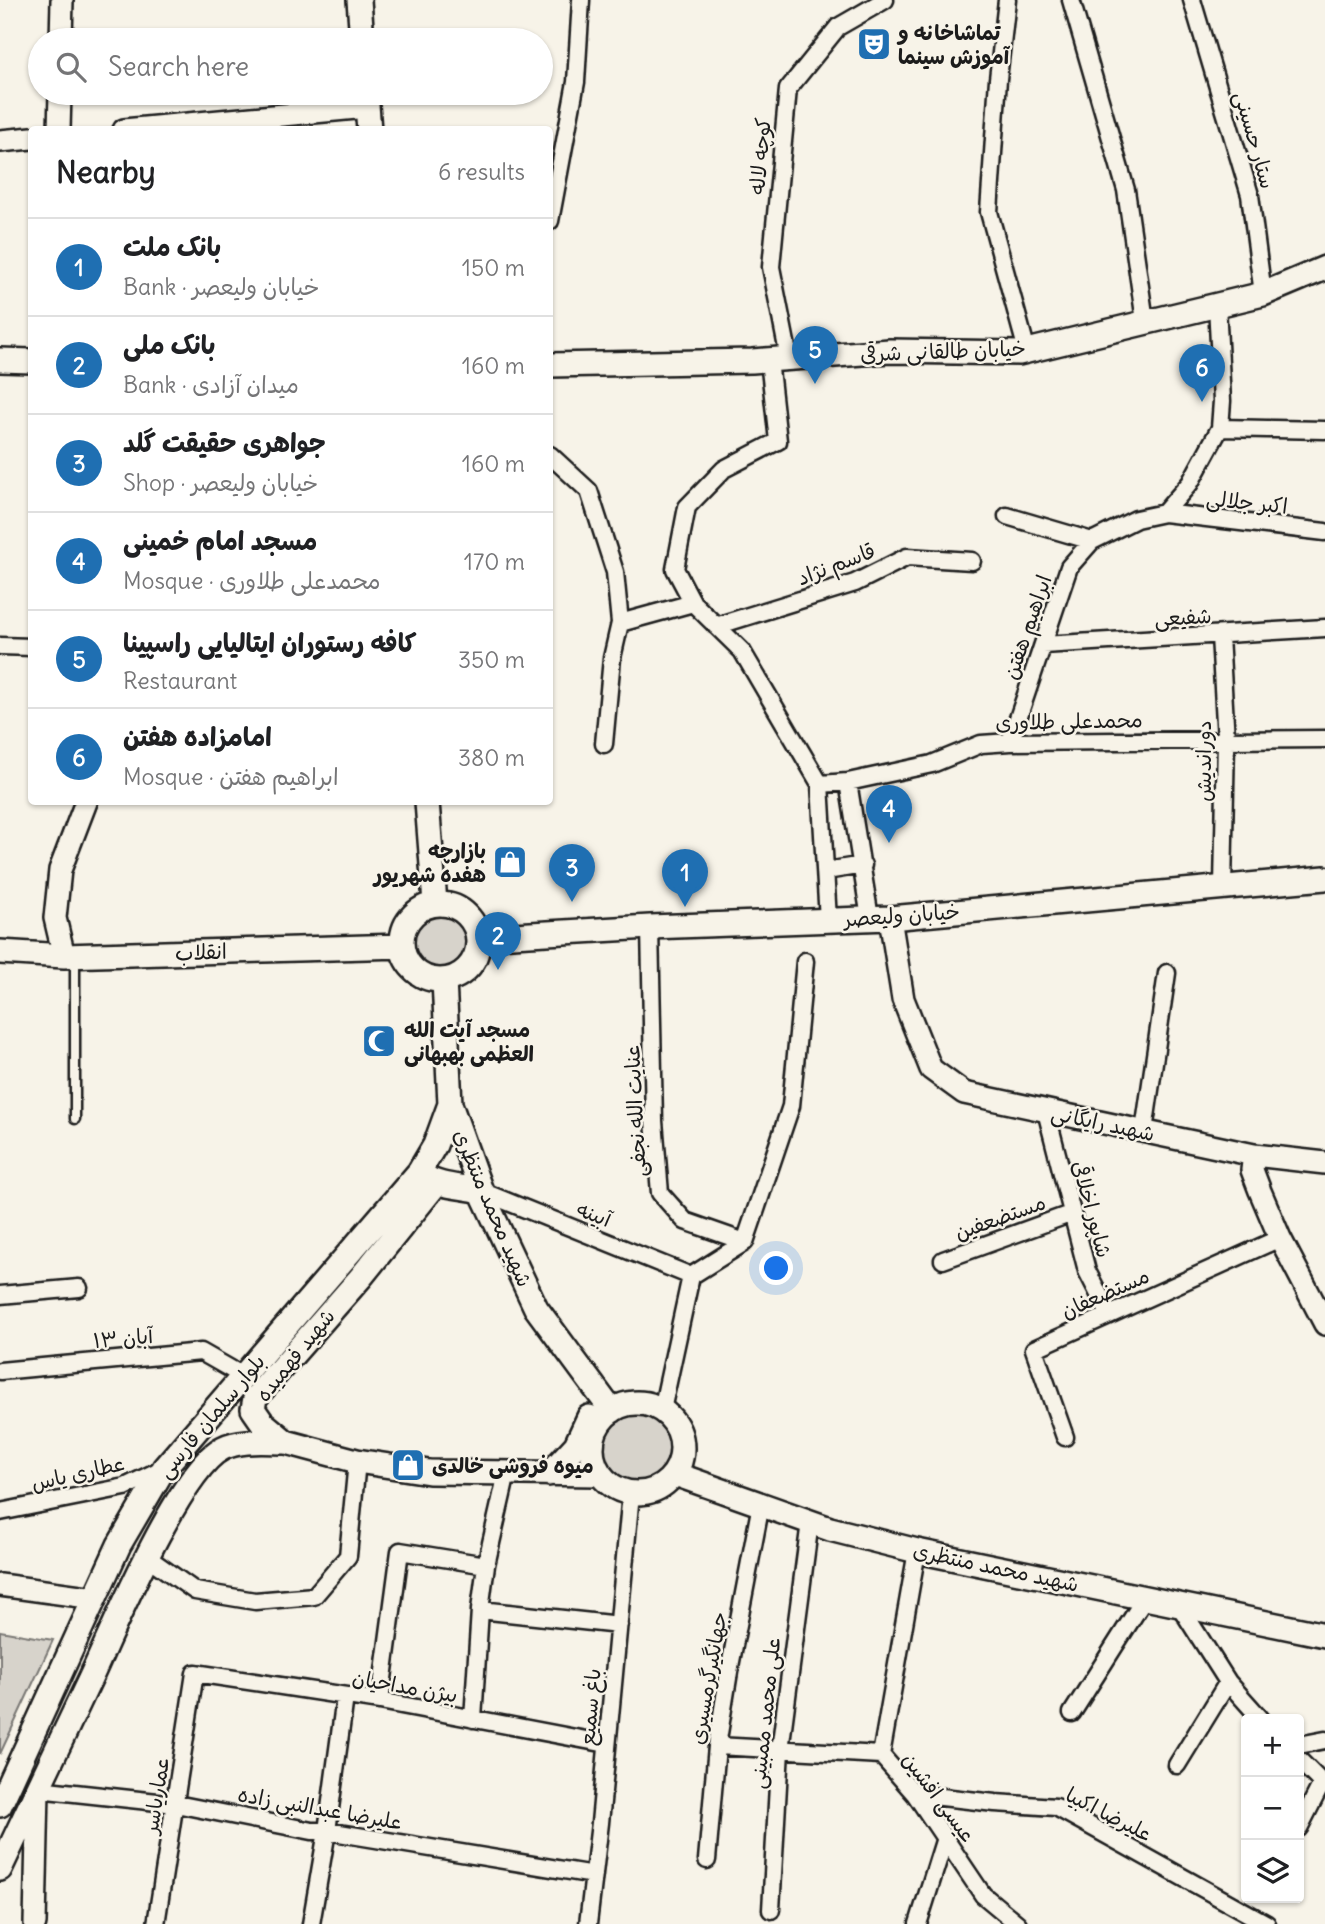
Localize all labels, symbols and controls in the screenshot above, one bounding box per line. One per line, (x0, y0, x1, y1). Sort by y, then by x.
place label: تماشاخانه و آموزش سینما (896, 19, 1011, 70)
theatre icon: تماشاخانه و آموزش سینما (855, 25, 893, 63)
search box (28, 28, 553, 105)
icon: search (52, 48, 90, 86)
text: Search here (108, 50, 249, 83)
street label: ستار حسینی (1227, 88, 1282, 192)
street label: کوچه لاله (743, 116, 777, 196)
text: Nearby (56, 153, 156, 191)
text: 6 results (438, 157, 525, 186)
text: بانک ملت (123, 230, 221, 263)
text: 1 (74, 253, 84, 282)
text: 150 m (462, 253, 525, 282)
text: Bank · خیابان ولیعصر (123, 272, 320, 301)
pin: 5 (792, 326, 838, 384)
text: بانک ملی (123, 328, 215, 361)
street label: خیابان طالقانی شرقی (860, 335, 1026, 368)
pin: 6 (1179, 344, 1225, 402)
text: 2 (73, 351, 85, 380)
text: 160 m (462, 351, 525, 380)
text: Bank · میدان آزادی (123, 370, 299, 399)
text: جواهری حقیقت گلد (123, 426, 326, 459)
text: 3 (72, 449, 86, 478)
text: 160 m (462, 449, 525, 478)
text: Shop · خیابان ولیعصر (123, 468, 318, 497)
street label: اکبر جلالی (1205, 484, 1289, 521)
text: مسجد امام خمینی (123, 524, 317, 557)
street label: قاسم نژاد (793, 537, 880, 594)
text: 4 (72, 547, 86, 576)
text: 170 m (464, 547, 525, 576)
text: Mosque · محمدعلی طلاوری (123, 566, 381, 595)
street label: ابراهیم هفتن (997, 571, 1060, 684)
street label: شفیعی (1154, 602, 1212, 633)
text: کافه رستوران ایتالیایی راسپینا (123, 626, 416, 659)
text: 5 (72, 645, 86, 674)
text: 350 m (458, 645, 525, 674)
text: Restaurant (123, 666, 237, 695)
street label: محمدعلی طلاوری (995, 706, 1143, 737)
text: امامزاده هفتن (123, 720, 272, 753)
street label: دوراندیش (1190, 720, 1217, 802)
text: 6 (72, 743, 86, 772)
text: 380 m (458, 743, 525, 772)
text: Mosque · ابراهیم هفتن (123, 762, 339, 791)
pin: 4 (866, 785, 912, 843)
place label: بازارچه هفده شهریور (372, 837, 486, 888)
shop icon: بازارچه هفده شهریور (491, 843, 529, 881)
pin: 3 (549, 844, 595, 902)
pin: 1 (662, 849, 708, 907)
street label: خیابان ولیعصر (841, 897, 961, 933)
pin: 2 (475, 912, 521, 970)
street label: انقلاب (175, 938, 227, 966)
place label: مسجد آیت الله العظمی بهبهانی (404, 1016, 534, 1067)
mosque icon: مسجد آیت الله العظمی بهبهانی (360, 1022, 398, 1060)
street label: عنایت الله نجفی (618, 1044, 653, 1178)
street label: شهید رایگانی (1048, 1099, 1157, 1148)
street label: شهید محمد منتظری (448, 1125, 538, 1291)
street label: شاپور اخلاقی (1066, 1158, 1118, 1260)
street label: مستضعفین (951, 1188, 1049, 1246)
street label: آبینه (573, 1195, 616, 1233)
your location (759, 1251, 793, 1285)
street label: مستضعفان (1057, 1262, 1153, 1324)
street label: شهید فهمیده (249, 1303, 341, 1407)
street label: ۱۳ آبان (92, 1322, 155, 1354)
street label: بلوار سلمان فارسی (151, 1348, 272, 1484)
shop icon: میوه فروشی خالدی (389, 1446, 427, 1484)
street label: عطاری یاس (29, 1449, 127, 1497)
place label: میوه فروشی خالدی (432, 1452, 594, 1479)
street label: شهید محمد منتظری (911, 1536, 1081, 1598)
street label: جهانگیرگرمسیری (683, 1610, 733, 1746)
street label: علی محمد ممبینی (744, 1636, 787, 1790)
street label: بیژن مداحیان (350, 1663, 460, 1709)
street label: باغ سمیع (573, 1667, 609, 1747)
map controls (1241, 1714, 1304, 1903)
button: + (1241, 1714, 1304, 1777)
street label: عیسی افشین (896, 1747, 982, 1848)
street label: عماریاسر (136, 1754, 175, 1838)
button: − (1241, 1777, 1304, 1840)
street label: علیرضا عبدالنبی زاده (236, 1780, 404, 1837)
street label: علیرضا اکبیا (1061, 1781, 1157, 1847)
button: layers (1241, 1840, 1304, 1903)

